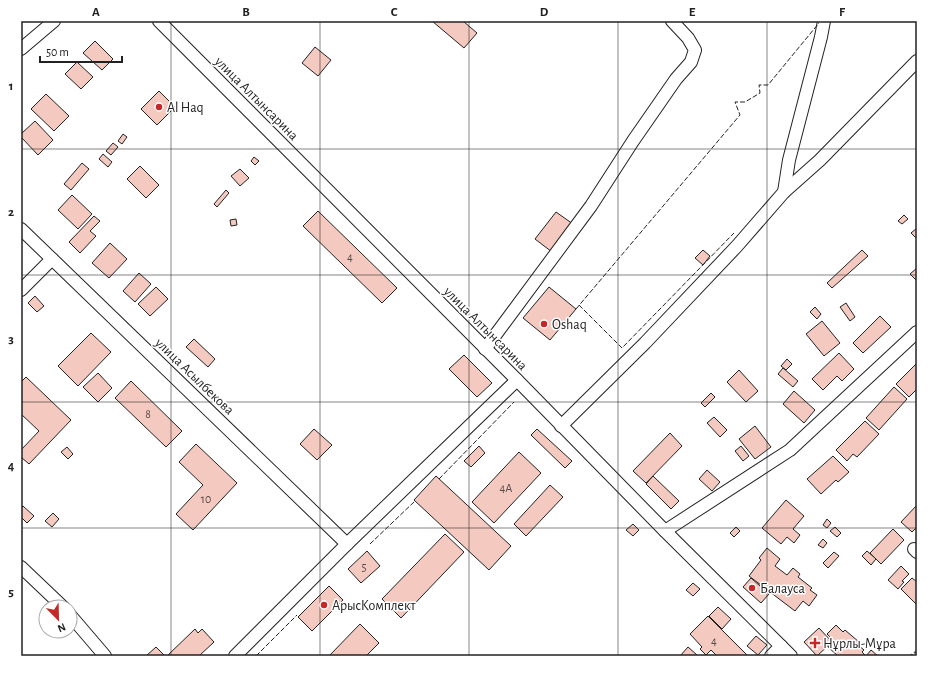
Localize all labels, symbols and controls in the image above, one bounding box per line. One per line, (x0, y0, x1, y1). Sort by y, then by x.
text: A (92, 6, 100, 19)
text: B (242, 6, 250, 19)
text: C (391, 6, 398, 19)
text: D (540, 6, 549, 19)
text: E (689, 6, 696, 19)
text: F (839, 6, 846, 19)
scale bar (40, 38, 122, 64)
text: 50 m (46, 46, 69, 58)
street label: улица Алтынсарина (211, 54, 301, 143)
text: 1 (9, 80, 13, 93)
place label: Al Haq (167, 101, 204, 115)
marker: Al Haq (154, 102, 164, 112)
text: 2 (8, 206, 14, 219)
house number: 4 (347, 251, 353, 263)
street label: улица Алтынсарина (440, 284, 530, 373)
place label: Oshaq (552, 318, 587, 332)
marker: Oshaq (539, 319, 549, 329)
text: 3 (8, 333, 14, 346)
street label: улица Асылбекова (151, 335, 237, 418)
house number: 8 (145, 408, 151, 420)
text: 4 (8, 460, 15, 473)
house number: 4А (500, 482, 512, 494)
house number: 10 (201, 493, 211, 505)
house number: 5 (361, 561, 367, 573)
place label: Балауса (760, 582, 805, 596)
marker: Балауса (747, 583, 757, 593)
text: 5 (8, 586, 14, 599)
north arrow (38, 599, 78, 639)
place label: АрысКомплект (332, 599, 416, 613)
marker: АрысКомплект (319, 600, 329, 610)
text: N (56, 621, 67, 634)
house number: 4 (711, 635, 717, 647)
place label: Нұрлы-Мұра (823, 637, 897, 651)
marker: Нұрлы-Мұра (810, 638, 820, 648)

